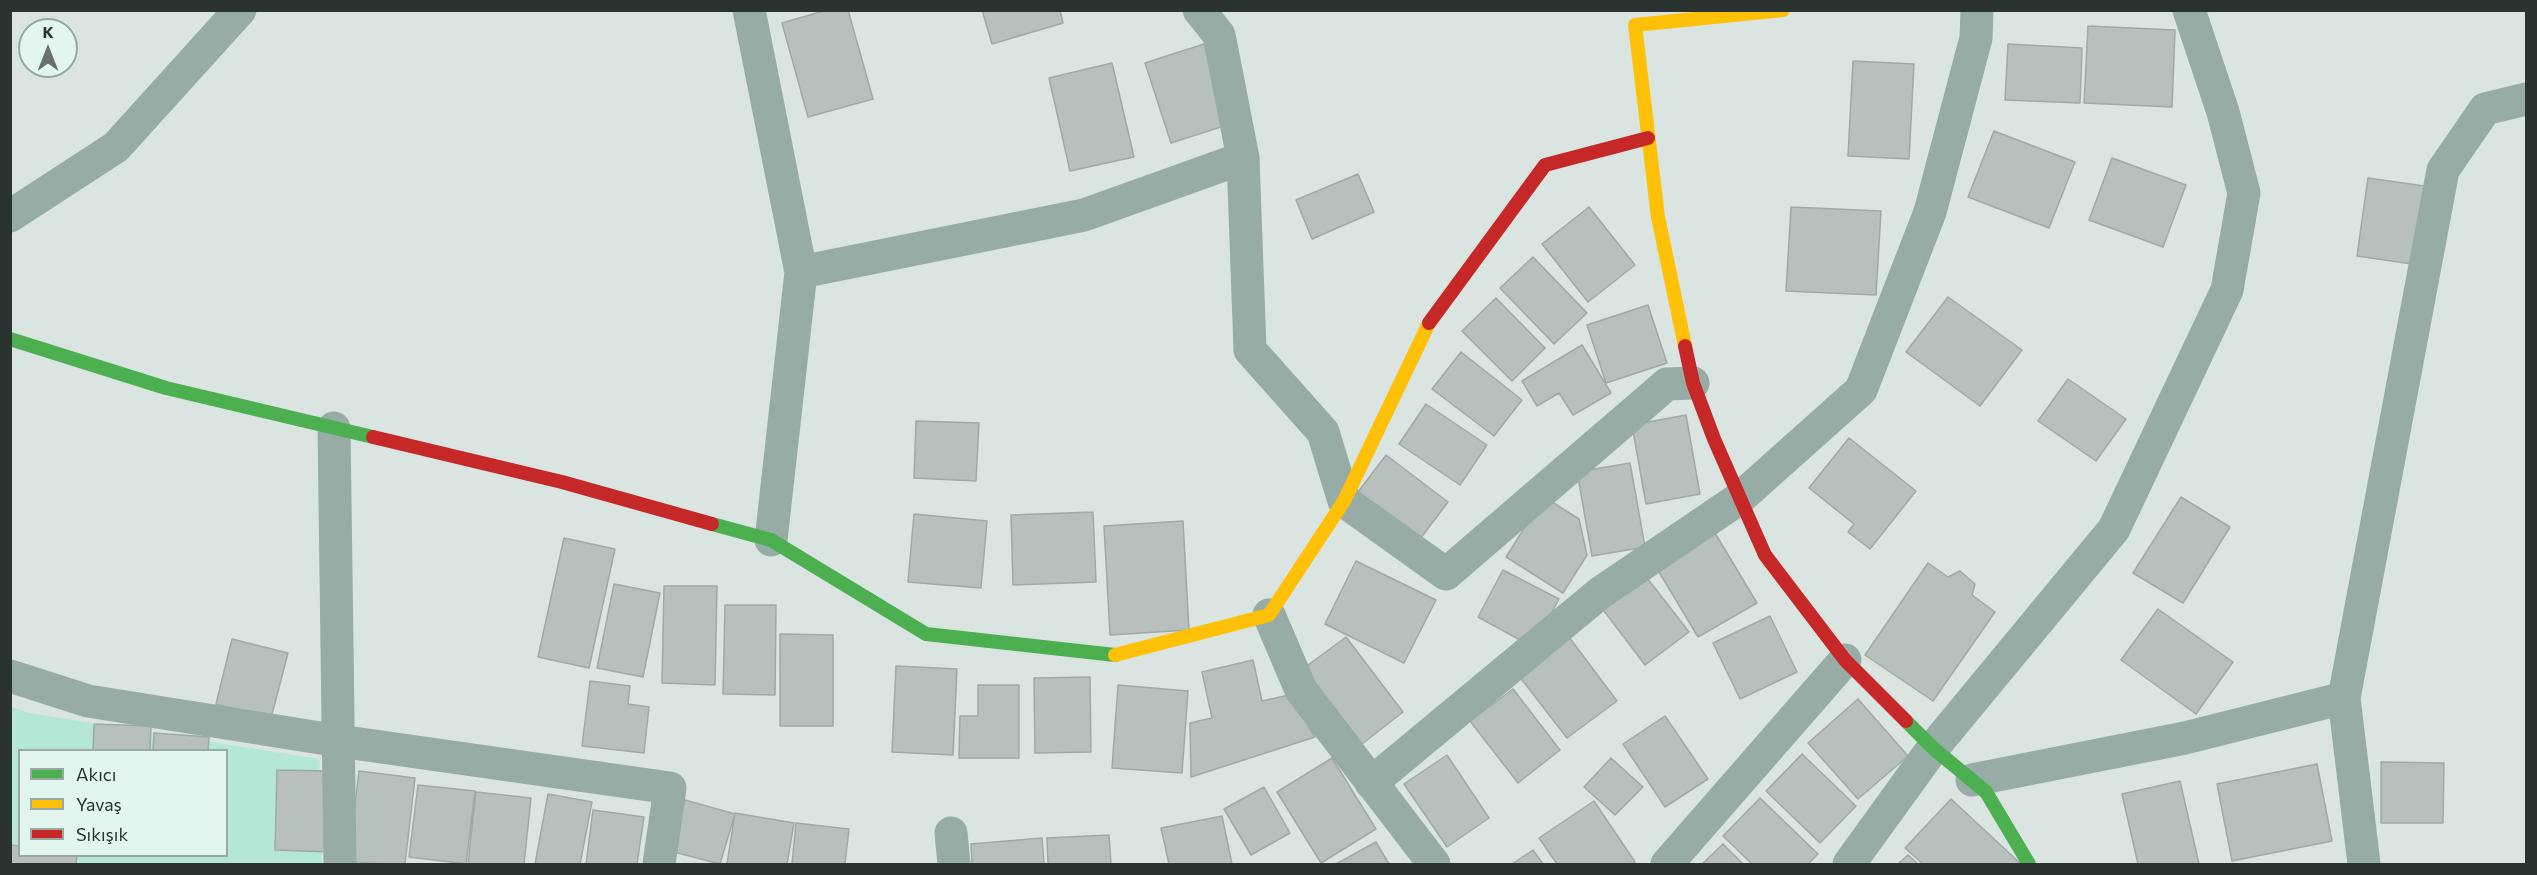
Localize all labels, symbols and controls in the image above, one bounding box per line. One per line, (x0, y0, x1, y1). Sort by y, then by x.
north arrow (18, 18, 78, 78)
text: K (42, 22, 54, 41)
legend (18, 749, 228, 857)
text: Akıcı (76, 763, 116, 785)
text: Yavaş (76, 793, 122, 815)
text: Sıkışık (76, 823, 128, 845)

